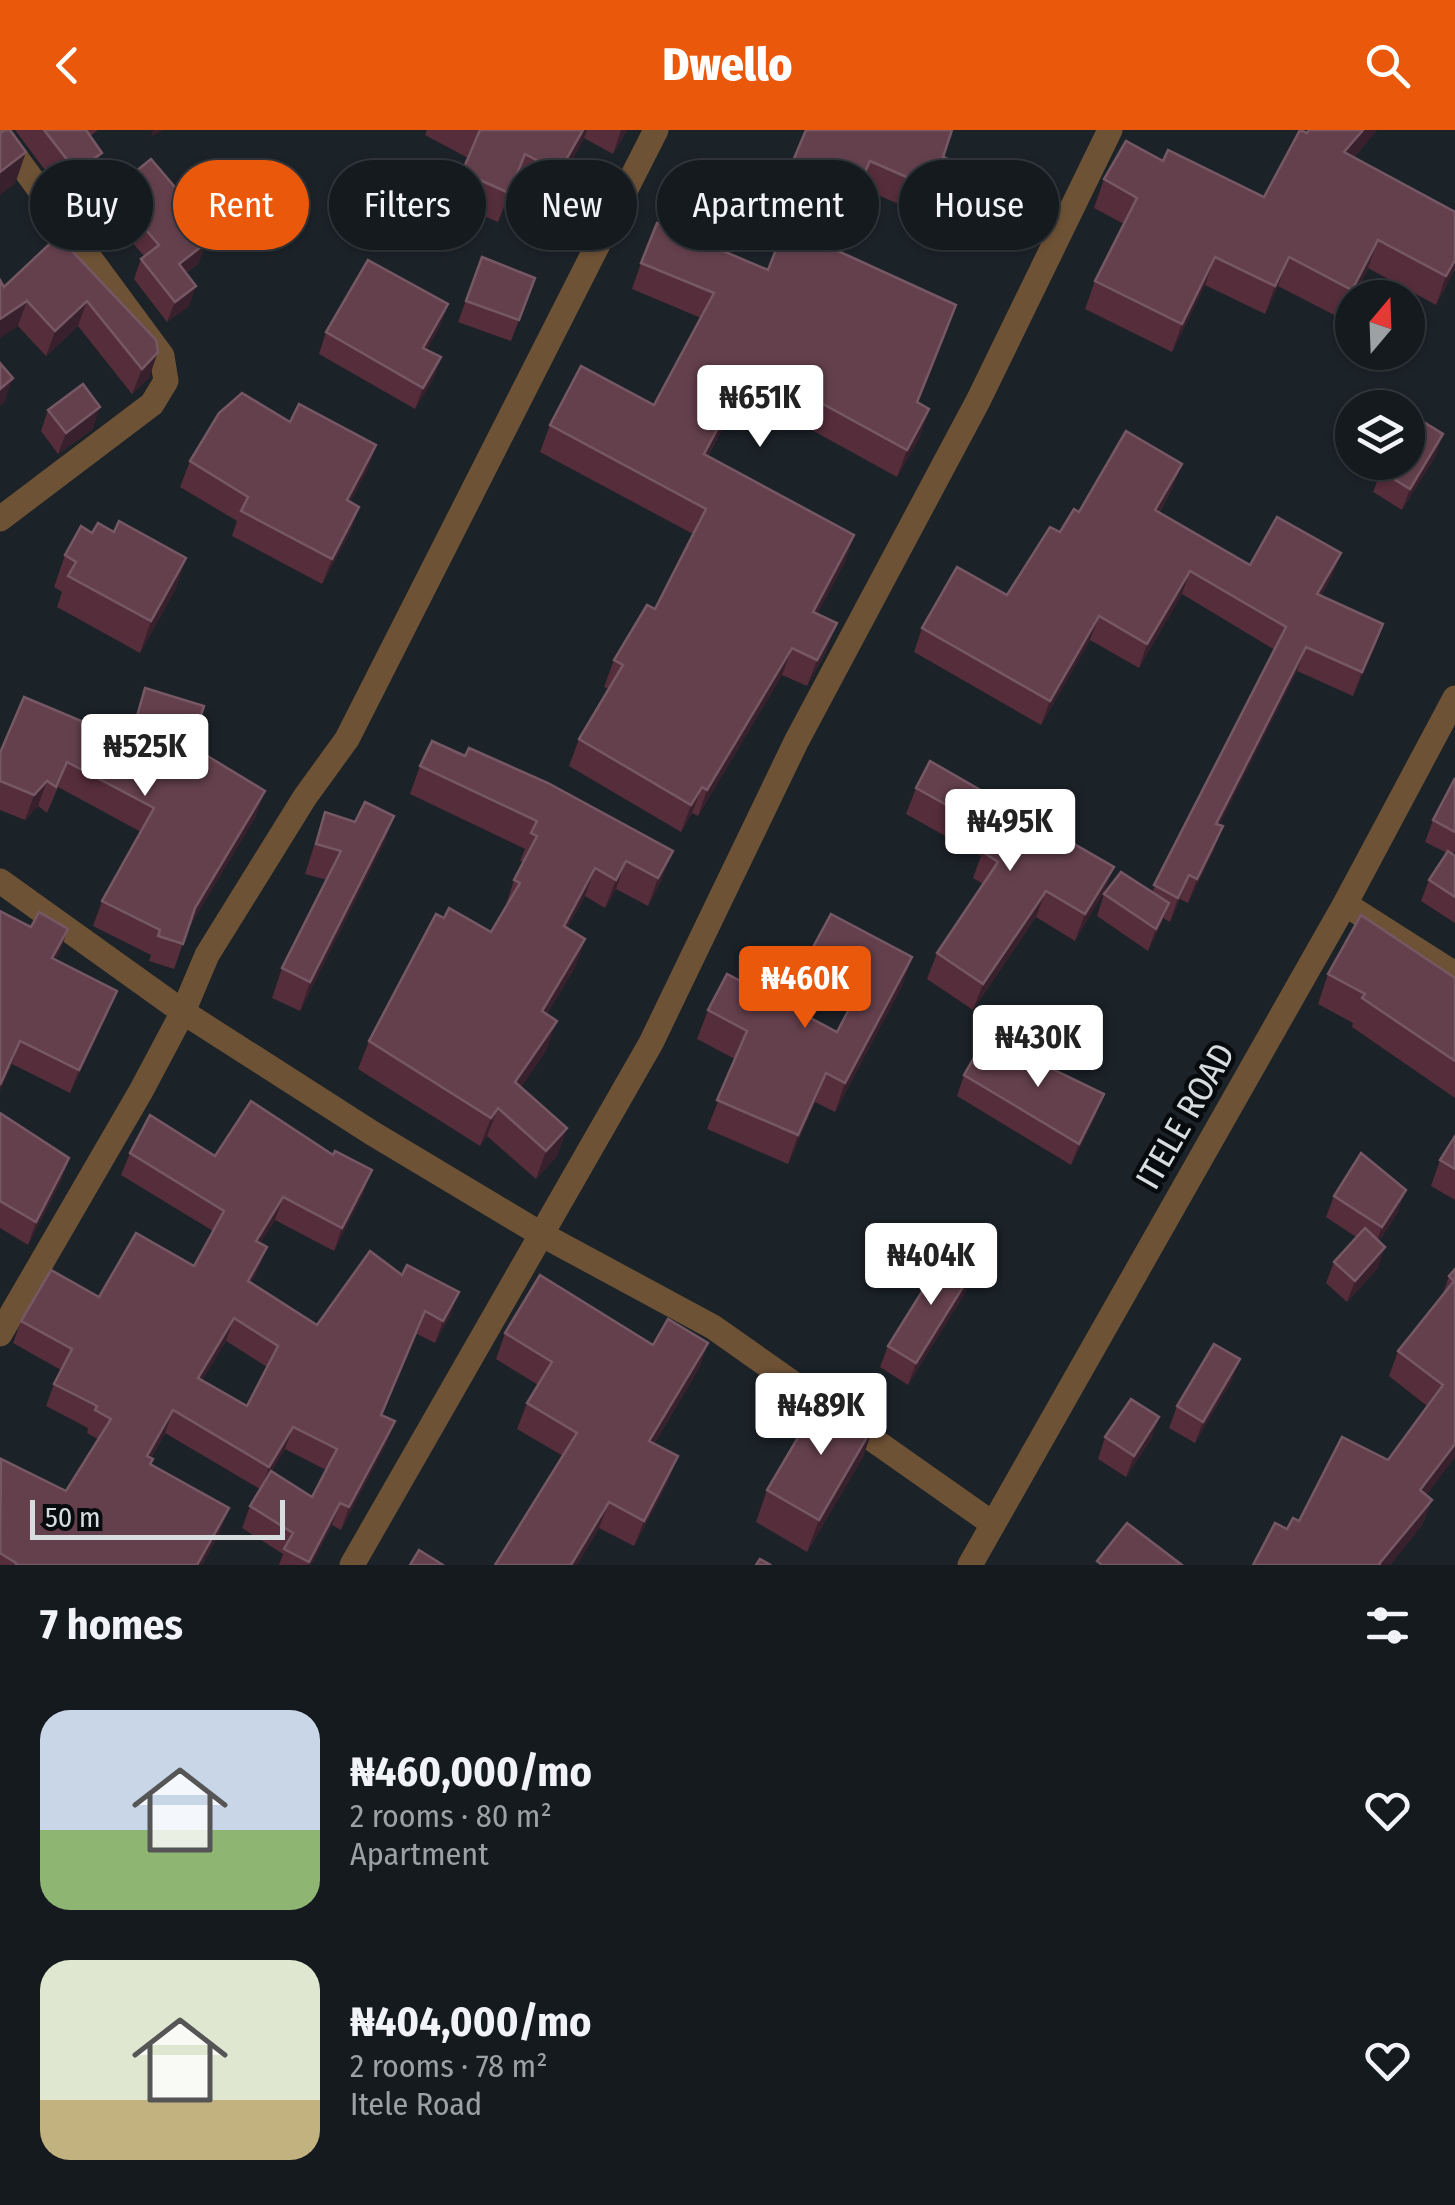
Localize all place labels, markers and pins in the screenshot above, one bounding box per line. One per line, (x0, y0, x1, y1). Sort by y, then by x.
pin: ₦651K (690, 365, 830, 450)
pin: ₦525K (75, 714, 215, 799)
pin: ₦495K (940, 789, 1080, 874)
pin: ₦460K (735, 946, 875, 1031)
pin: ₦430K (968, 1005, 1108, 1090)
pin: ₦404K (861, 1223, 1001, 1308)
pin: ₦489K (751, 1373, 891, 1458)

